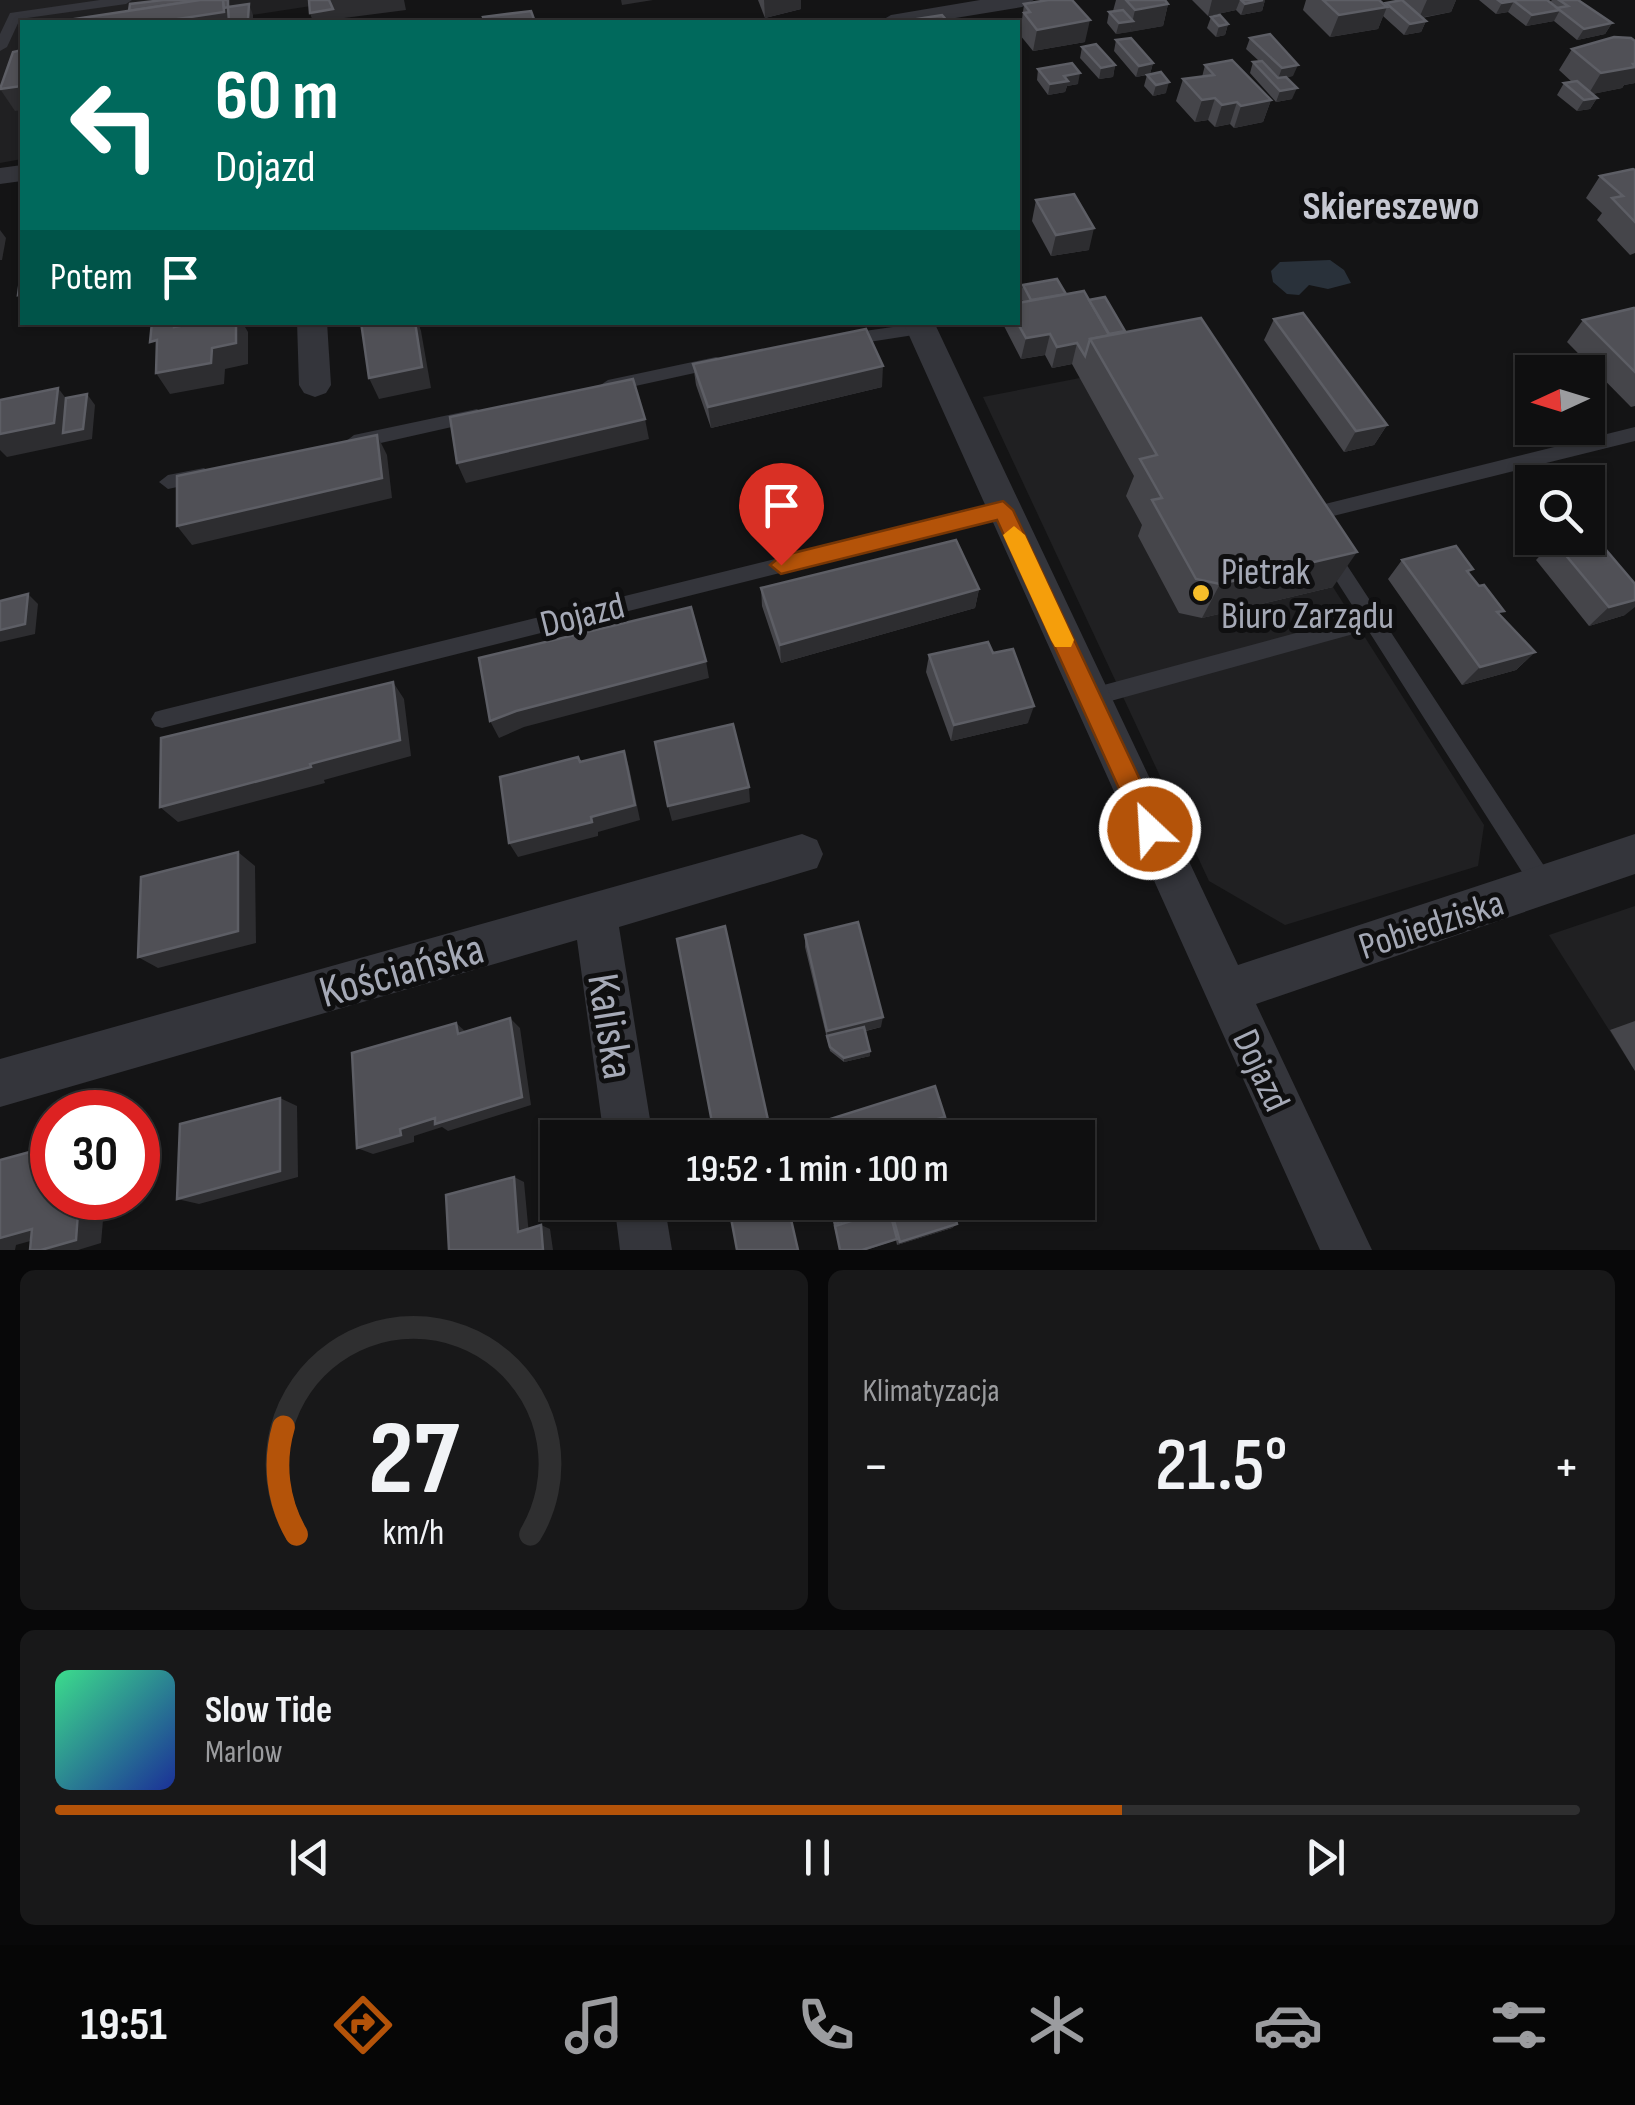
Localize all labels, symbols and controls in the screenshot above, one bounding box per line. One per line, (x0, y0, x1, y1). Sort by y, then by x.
text: 60 m (215, 55, 339, 139)
icon: left (50, 60, 180, 190)
text: Dojazd (215, 140, 316, 195)
district label: Skiereszewo (1302, 183, 1480, 231)
icon: arrive (153, 250, 208, 305)
text: Potem (50, 255, 133, 300)
north arrow (1515, 355, 1605, 445)
map controls (1515, 355, 1605, 555)
pin (739, 463, 824, 566)
button: search (1515, 465, 1605, 555)
icon: arrive (754, 478, 809, 533)
place label: Pietrak Biuro Zarządu (1221, 550, 1394, 639)
marker: Pietrak Biuro Zarządu (1190, 582, 1212, 604)
street label: Dojazd (536, 583, 629, 648)
position arrow (1098, 777, 1202, 881)
street label: Pobiedziska (1354, 881, 1509, 970)
street label: Kościańska (313, 922, 490, 1021)
street label: Kaliska (574, 970, 645, 1083)
street label: Dojazd (1222, 1023, 1299, 1119)
speed limit sign: 30 (30, 1090, 160, 1220)
text: 19:52 · 1 min · 100 m (686, 1147, 949, 1192)
text: Klimatyzacja (863, 1372, 1000, 1411)
text: 27 (368, 1398, 460, 1523)
text: 21.5° (1155, 1421, 1288, 1512)
text: − (863, 1434, 889, 1501)
text: + (1553, 1434, 1580, 1501)
text: km/h (383, 1512, 445, 1555)
text: Slow Tide (205, 1688, 332, 1733)
text: Marlow (205, 1733, 283, 1772)
icon: previous (282, 1830, 337, 1885)
icon: pause (790, 1830, 845, 1885)
icon: next (1298, 1830, 1353, 1885)
icon: directions (328, 1990, 398, 2060)
icon: music (559, 1990, 629, 2060)
icon: phone (791, 1990, 861, 2060)
icon: climate (1022, 1990, 1092, 2060)
icon: car (1253, 1990, 1323, 2060)
icon: filters (1484, 1990, 1554, 2060)
text: 19:51 (81, 1998, 167, 2053)

